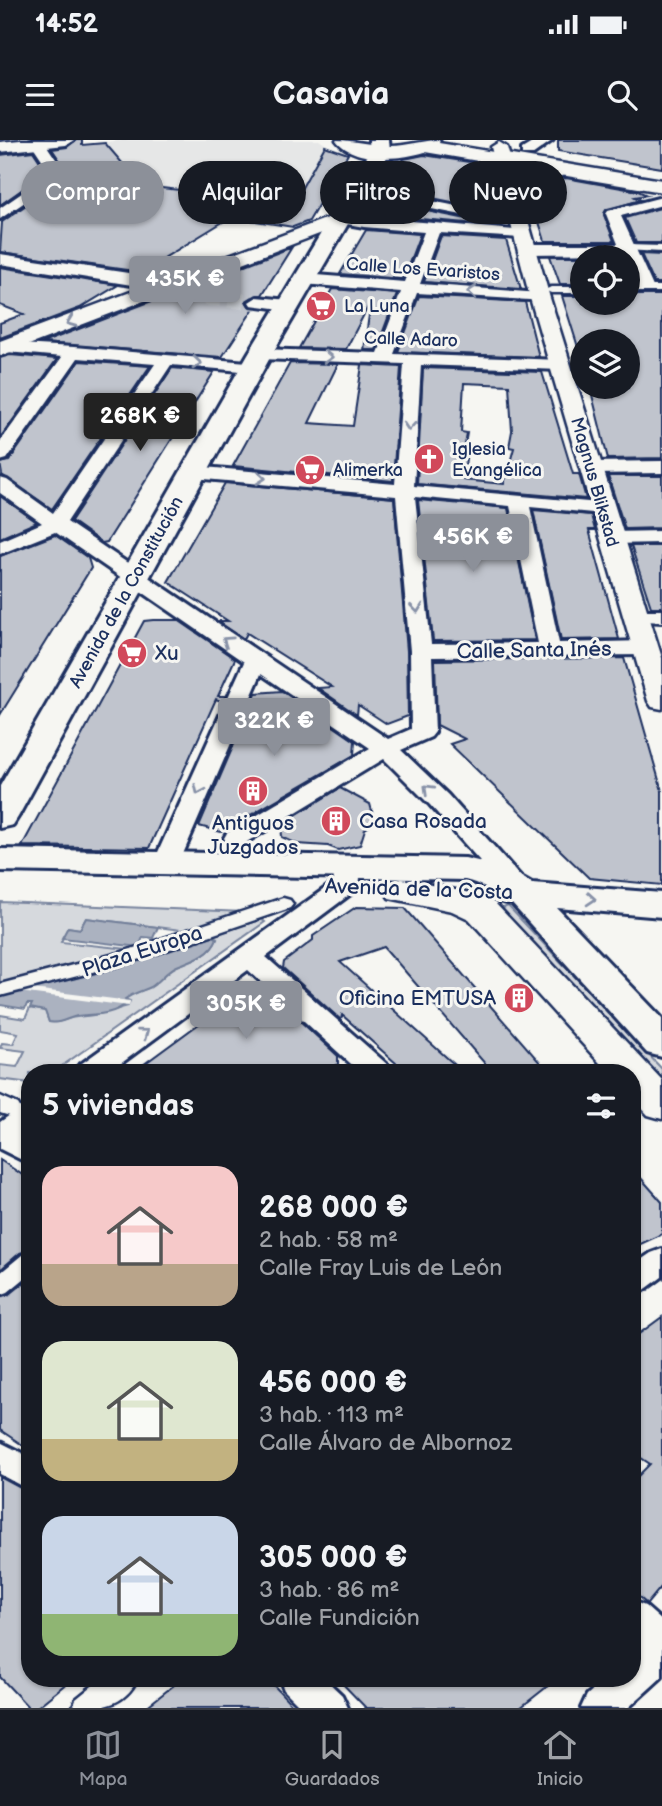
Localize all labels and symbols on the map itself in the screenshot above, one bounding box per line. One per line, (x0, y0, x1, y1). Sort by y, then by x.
street label: Calle Los Evaristos (345, 254, 501, 285)
pin: 435K € (128, 256, 242, 316)
one-way arrow (466, 285, 477, 300)
supermarket icon: La Luna (304, 289, 338, 323)
place label: La Luna (344, 296, 410, 317)
one-way arrow (66, 313, 78, 327)
street label: Calle Adaro (364, 327, 458, 352)
one-way arrow (323, 349, 334, 364)
one-way arrow (192, 355, 203, 370)
pin: 268K € (83, 394, 197, 453)
street label: Magnus Blikstad (566, 415, 623, 549)
one-way arrow (401, 420, 416, 431)
place label: Iglesia Evangélica (452, 439, 542, 481)
church icon: Iglesia Evangélica (412, 442, 446, 476)
supermarket icon: Alimerka (293, 453, 327, 487)
place label: Alimerka (333, 460, 403, 481)
one-way arrow (256, 470, 267, 485)
street label: Avenida de la Constitución (65, 493, 188, 692)
pin: 456K € (416, 514, 530, 574)
one-way arrow (409, 602, 424, 613)
supermarket icon: Xu (115, 636, 149, 670)
one-way arrow (222, 636, 235, 649)
street label: Calle Santa Inés (456, 637, 612, 664)
place label: Xu (154, 641, 179, 666)
pin: 322K € (217, 698, 331, 758)
building icon: Antiguos Juzgados (236, 774, 270, 808)
one-way arrow (193, 783, 207, 795)
one-way arrow (423, 784, 436, 797)
building icon: Casa Rosada (319, 804, 353, 838)
place label: Casa Rosada (359, 809, 487, 834)
place label: Antiguos Juzgados (208, 811, 298, 860)
street label: Avenida de la Costa (325, 874, 513, 905)
one-way arrow (586, 891, 597, 906)
street label: Plaza Europa (79, 920, 205, 983)
building icon: Oficina EMTUSA (502, 981, 536, 1015)
pin: 305K € (189, 982, 303, 1041)
place label: Oficina EMTUSA (339, 986, 496, 1011)
one-way arrow (136, 1028, 149, 1041)

